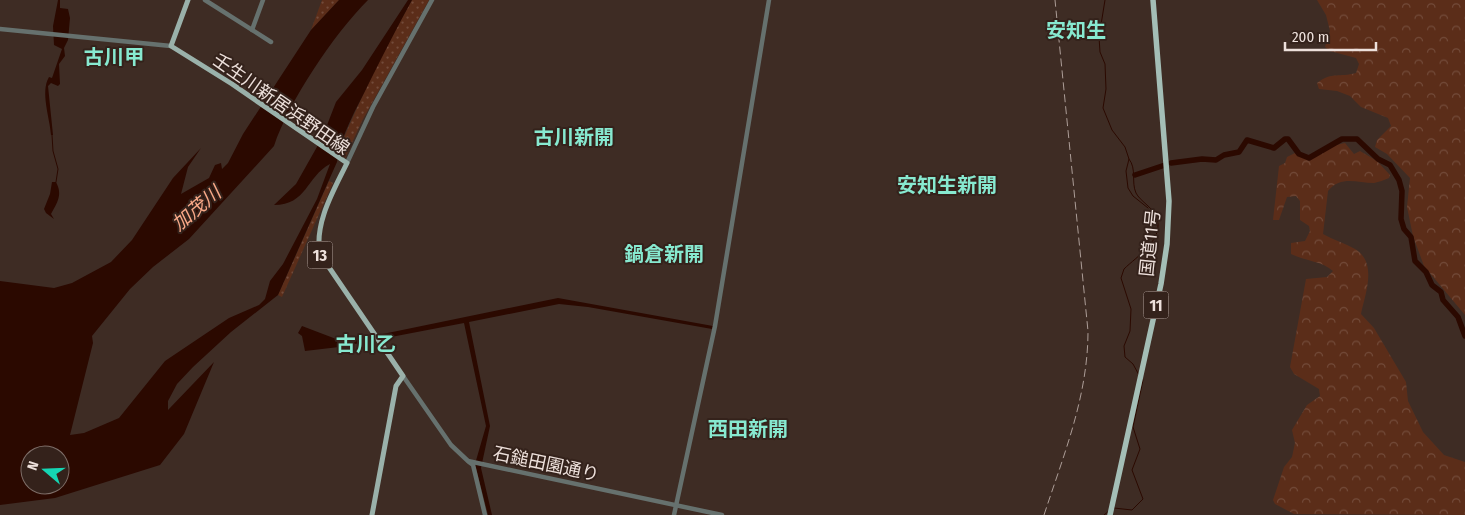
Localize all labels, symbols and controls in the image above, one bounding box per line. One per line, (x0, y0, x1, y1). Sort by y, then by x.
district label: 安知生 (1046, 18, 1106, 42)
scale bar (1285, 20, 1376, 52)
text: 200 m (1292, 28, 1329, 46)
district label: 古川甲 (84, 45, 144, 69)
street label: 壬生川新居浜野田線 (208, 49, 354, 159)
district label: 古川新開 (534, 125, 614, 149)
district label: 安知生新開 (897, 173, 997, 197)
water label: 加茂川 (167, 180, 227, 236)
street label: 国道11号 (1136, 208, 1164, 278)
road number: 13 (308, 242, 332, 268)
district label: 鍋倉新開 (624, 242, 704, 266)
road number: 11 (1144, 292, 1168, 318)
district label: 古川乙 (336, 332, 396, 356)
district label: 西田新開 (708, 417, 788, 441)
street label: 石鎚田園通り (491, 442, 601, 486)
north arrow (20, 445, 70, 495)
text: N (24, 459, 43, 473)

